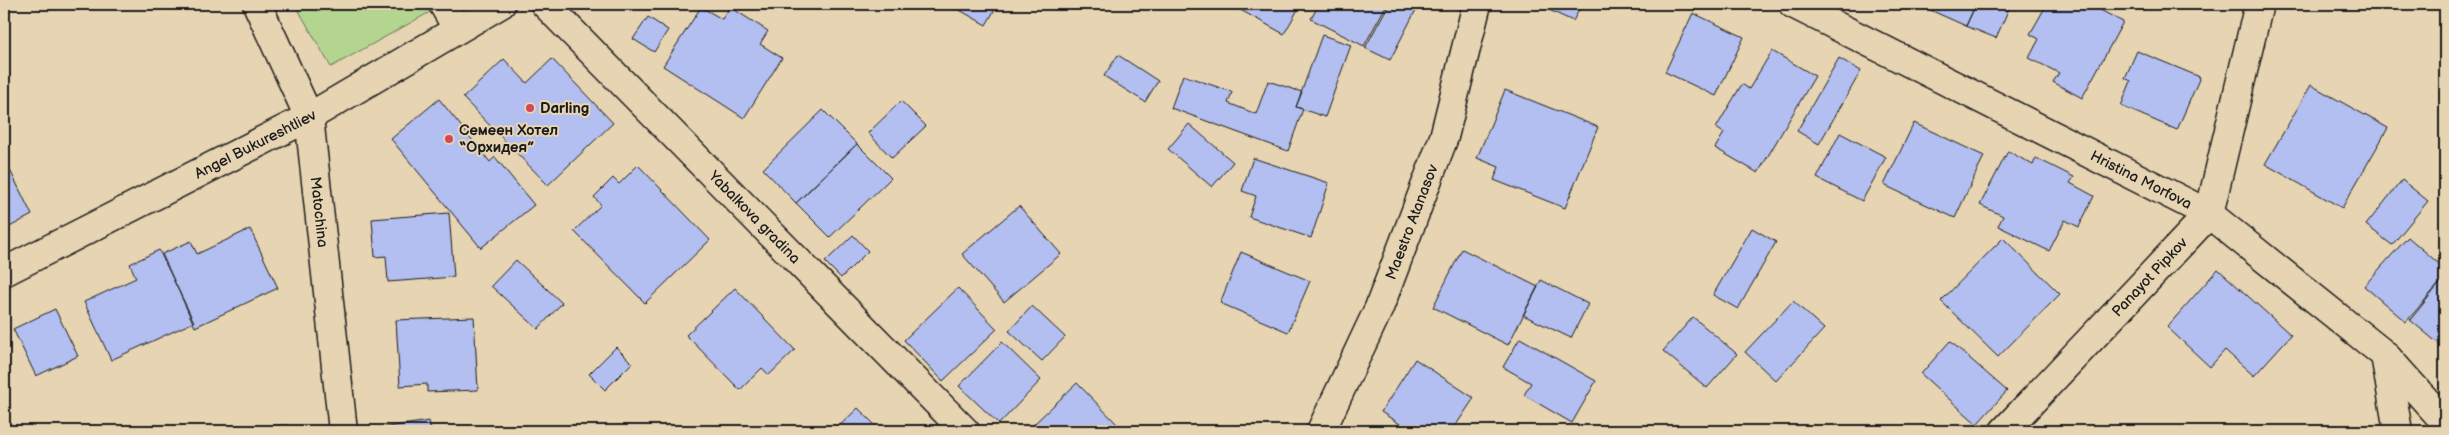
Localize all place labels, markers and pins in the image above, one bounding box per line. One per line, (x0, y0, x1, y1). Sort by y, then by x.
place label: Darling (540, 99, 589, 118)
marker: Darling (524, 102, 536, 114)
place label: Семеен Хотел “Орхидея” (459, 121, 558, 157)
marker: Семеен Хотел “Орхидея” (443, 133, 455, 145)

